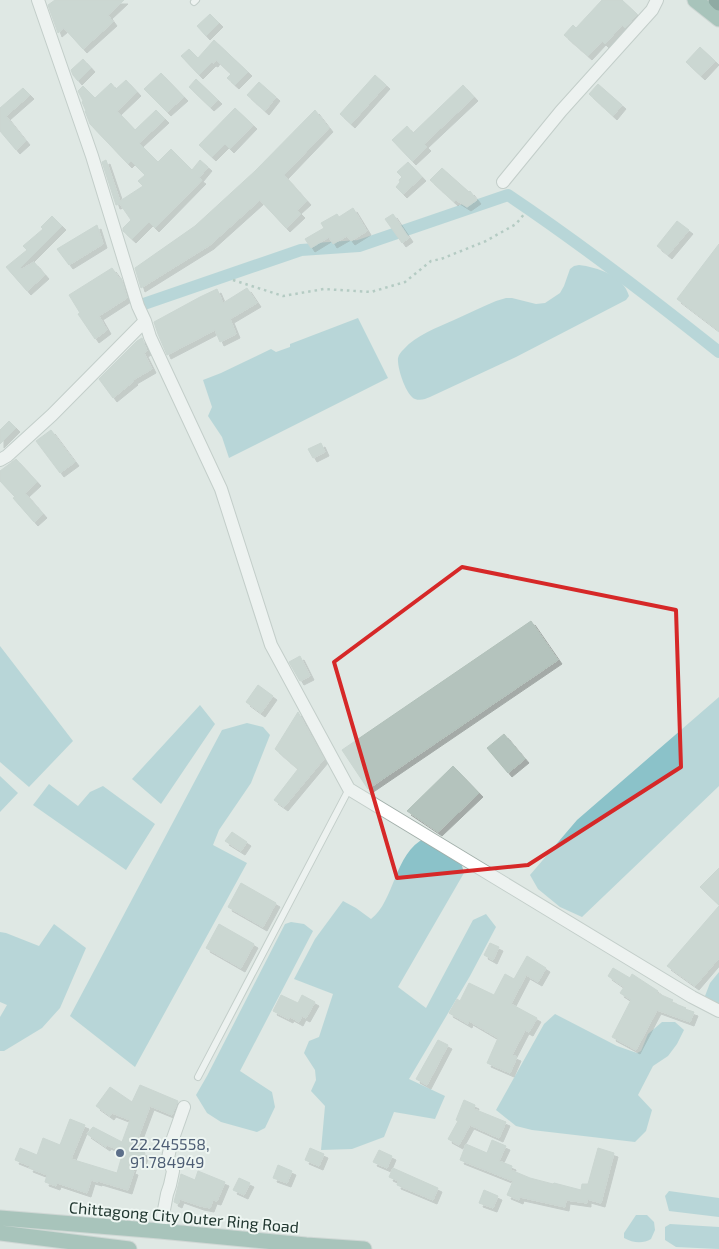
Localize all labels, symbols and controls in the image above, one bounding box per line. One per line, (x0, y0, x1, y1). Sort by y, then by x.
place label: 22.245558, 91.784949 (130, 1134, 210, 1171)
marker: 22.245558, 91.784949 (114, 1147, 126, 1159)
street label: Chittagong City Outer Ring Road (68, 1197, 300, 1236)

